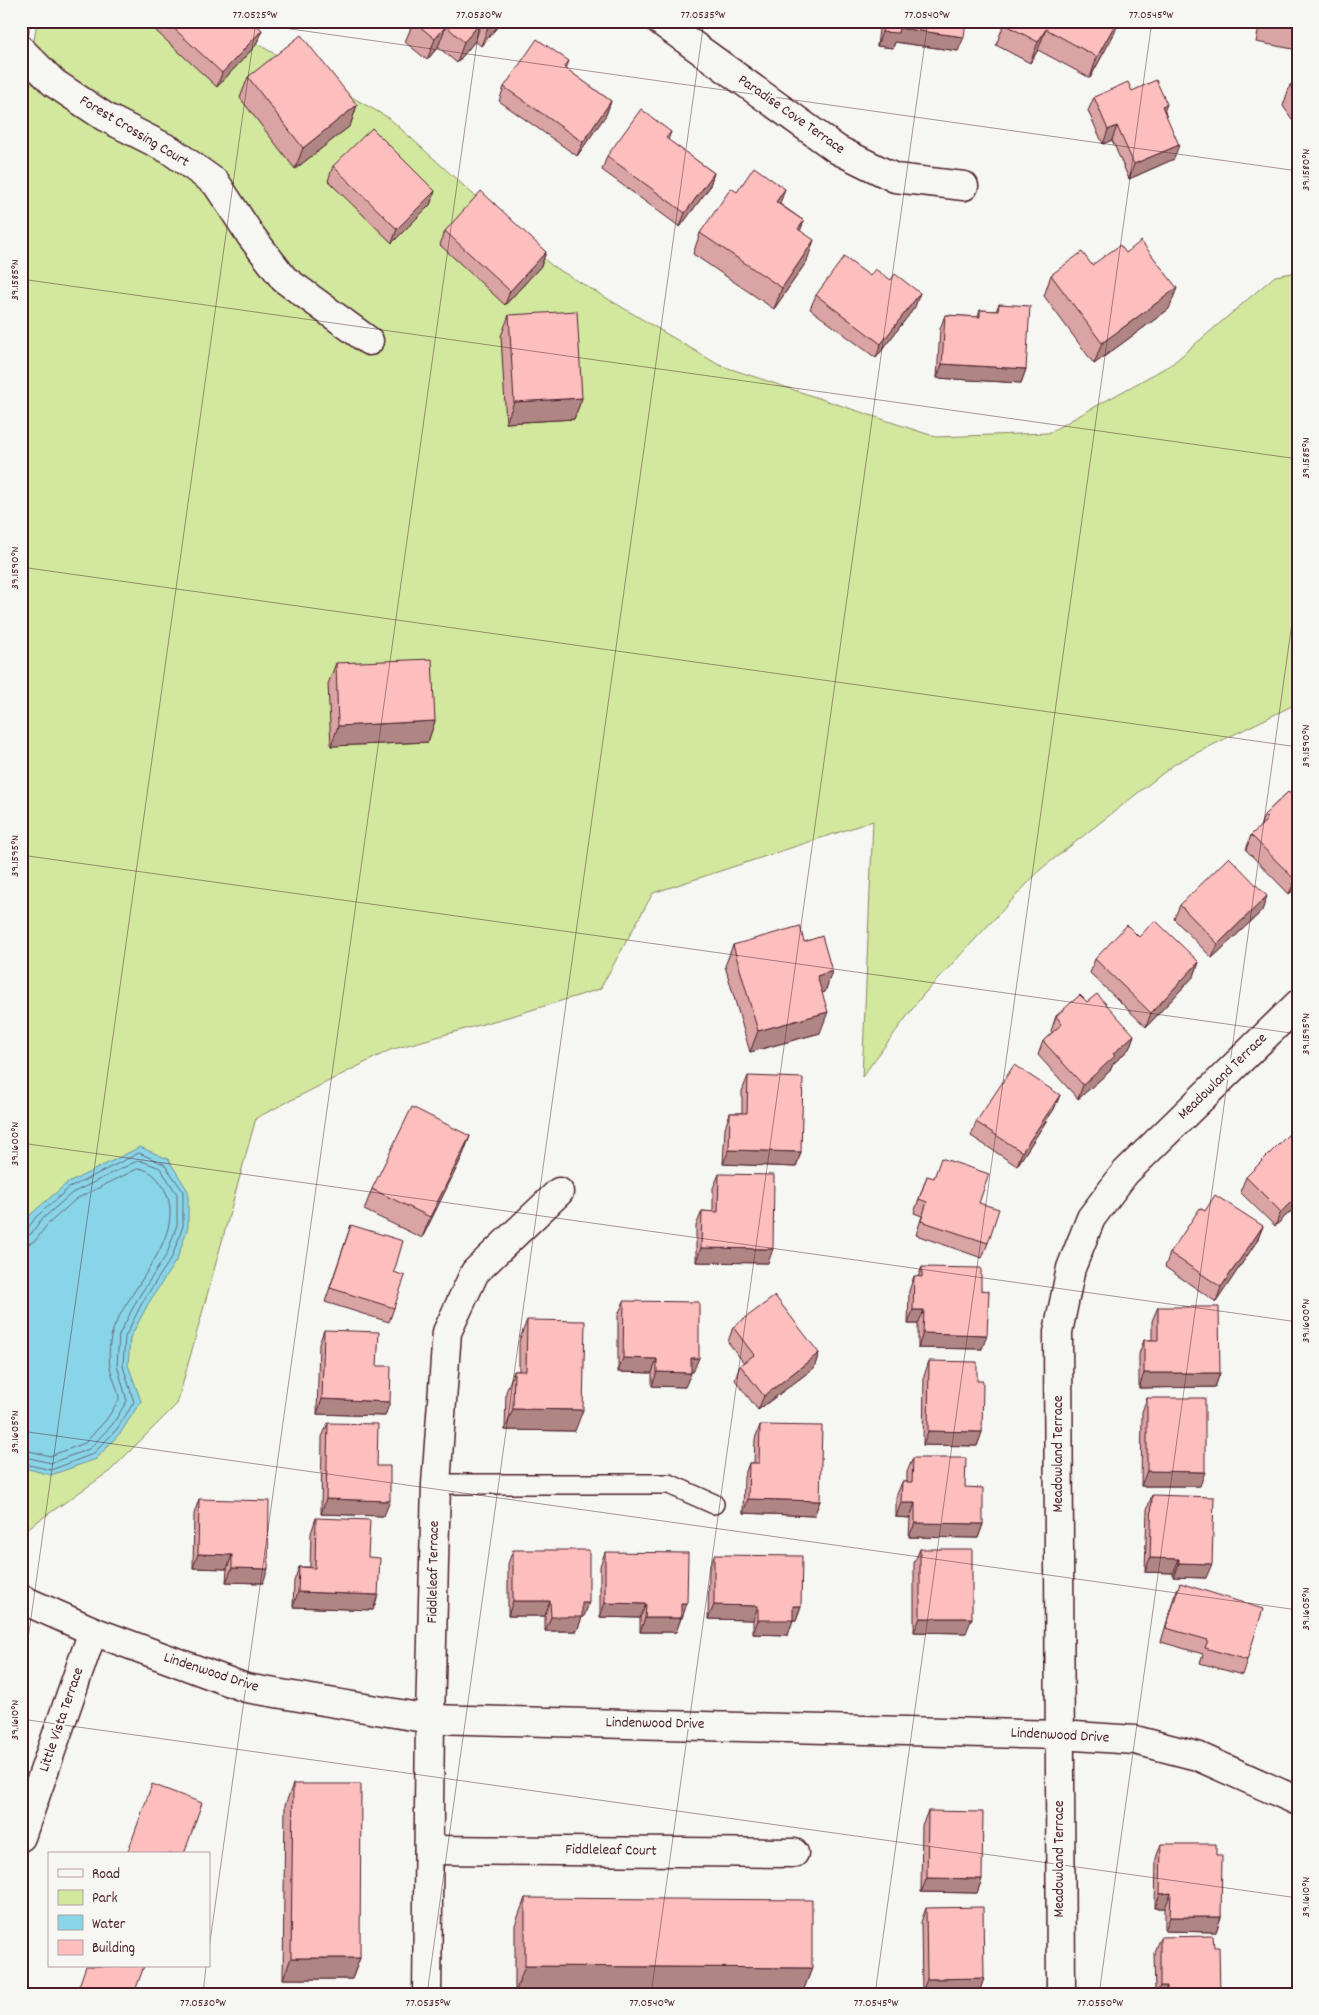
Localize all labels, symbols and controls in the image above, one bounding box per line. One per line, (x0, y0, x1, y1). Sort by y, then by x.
text: 77.0525°W (233, 7, 278, 24)
text: 77.0530°W (456, 7, 502, 24)
text: 77.0535°W (681, 7, 726, 24)
text: 77.0540°W (904, 7, 950, 24)
text: 77.0545°W (1129, 7, 1173, 24)
street label: Paradise Cove Terrace (733, 70, 849, 160)
street label: Forest Crossing Court (75, 91, 193, 174)
text: 39.1580°N (1298, 149, 1315, 191)
text: 39.1585°N (7, 259, 24, 301)
text: 39.1585°N (1298, 437, 1315, 479)
text: 39.1590°N (7, 547, 24, 589)
text: 39.1590°N (1298, 725, 1315, 767)
text: 39.1595°N (7, 835, 24, 877)
text: 39.1595°N (1298, 1013, 1315, 1055)
street label: Meadowland Terrace (1173, 1028, 1273, 1126)
text: 39.1600°N (7, 1122, 24, 1166)
text: 39.1600°N (1298, 1299, 1315, 1343)
street label: Meadowland Terrace (1048, 1395, 1070, 1513)
text: 39.1605°N (7, 1410, 24, 1454)
street label: Fiddleleaf Terrace (422, 1520, 446, 1624)
text: 39.1605°N (1298, 1587, 1315, 1631)
street label: Lindenwood Drive (161, 1647, 262, 1699)
street label: Little Vista Terrace (34, 1664, 90, 1775)
text: 39.1610°N (7, 1700, 24, 1740)
street label: Lindenwood Drive (605, 1712, 705, 1736)
street label: Lindenwood Drive (1010, 1722, 1110, 1750)
street label: Meadowland Terrace (1049, 1800, 1071, 1918)
street label: Fiddleleaf Court (565, 1839, 657, 1863)
legend (48, 1852, 210, 1968)
text: Road (92, 1864, 120, 1886)
text: 39.1610°N (1298, 1877, 1315, 1917)
text: Park (92, 1888, 118, 1910)
text: Water (92, 1914, 126, 1936)
text: Building (92, 1938, 135, 1960)
text: 77.0530°W (180, 1995, 226, 2012)
text: 77.0535°W (406, 1995, 451, 2012)
text: 77.0540°W (629, 1995, 675, 2012)
text: 77.0545°W (854, 1995, 898, 2012)
text: 77.0550°W (1077, 1995, 1123, 2012)

